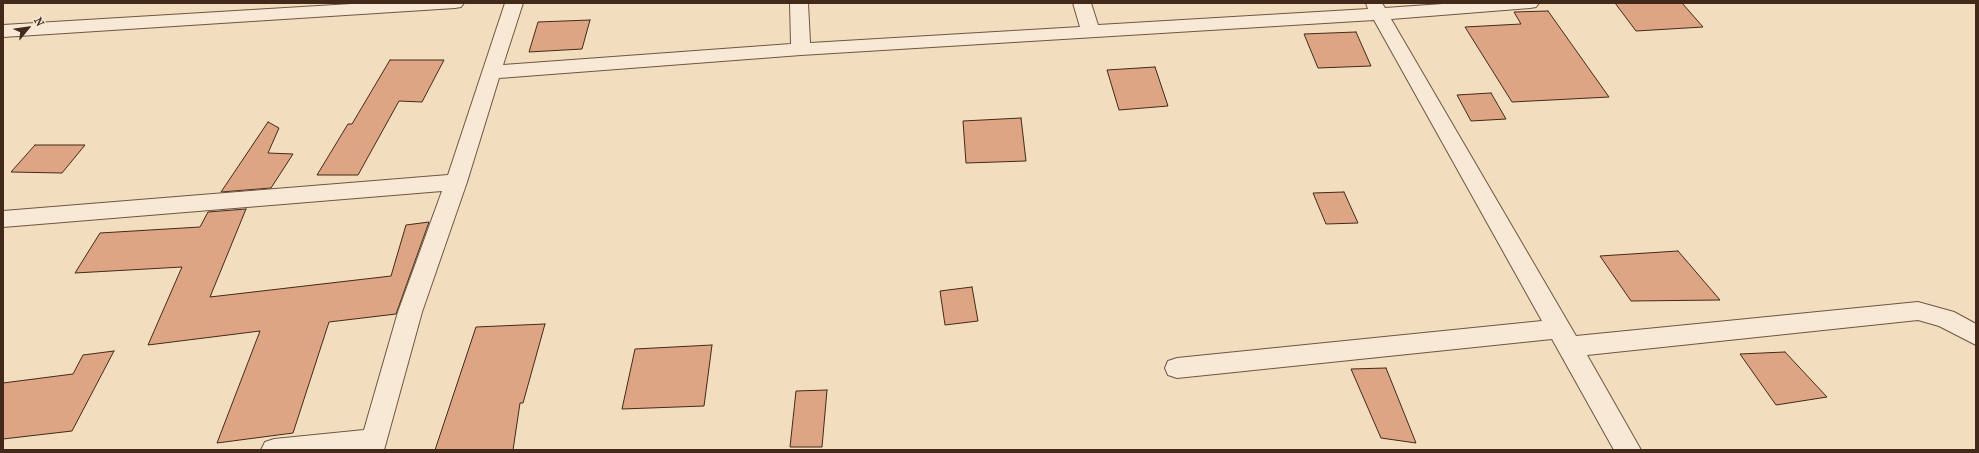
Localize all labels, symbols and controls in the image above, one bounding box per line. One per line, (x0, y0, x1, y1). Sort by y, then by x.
north arrow (8, 8, 48, 48)
text: N (31, 15, 47, 29)

